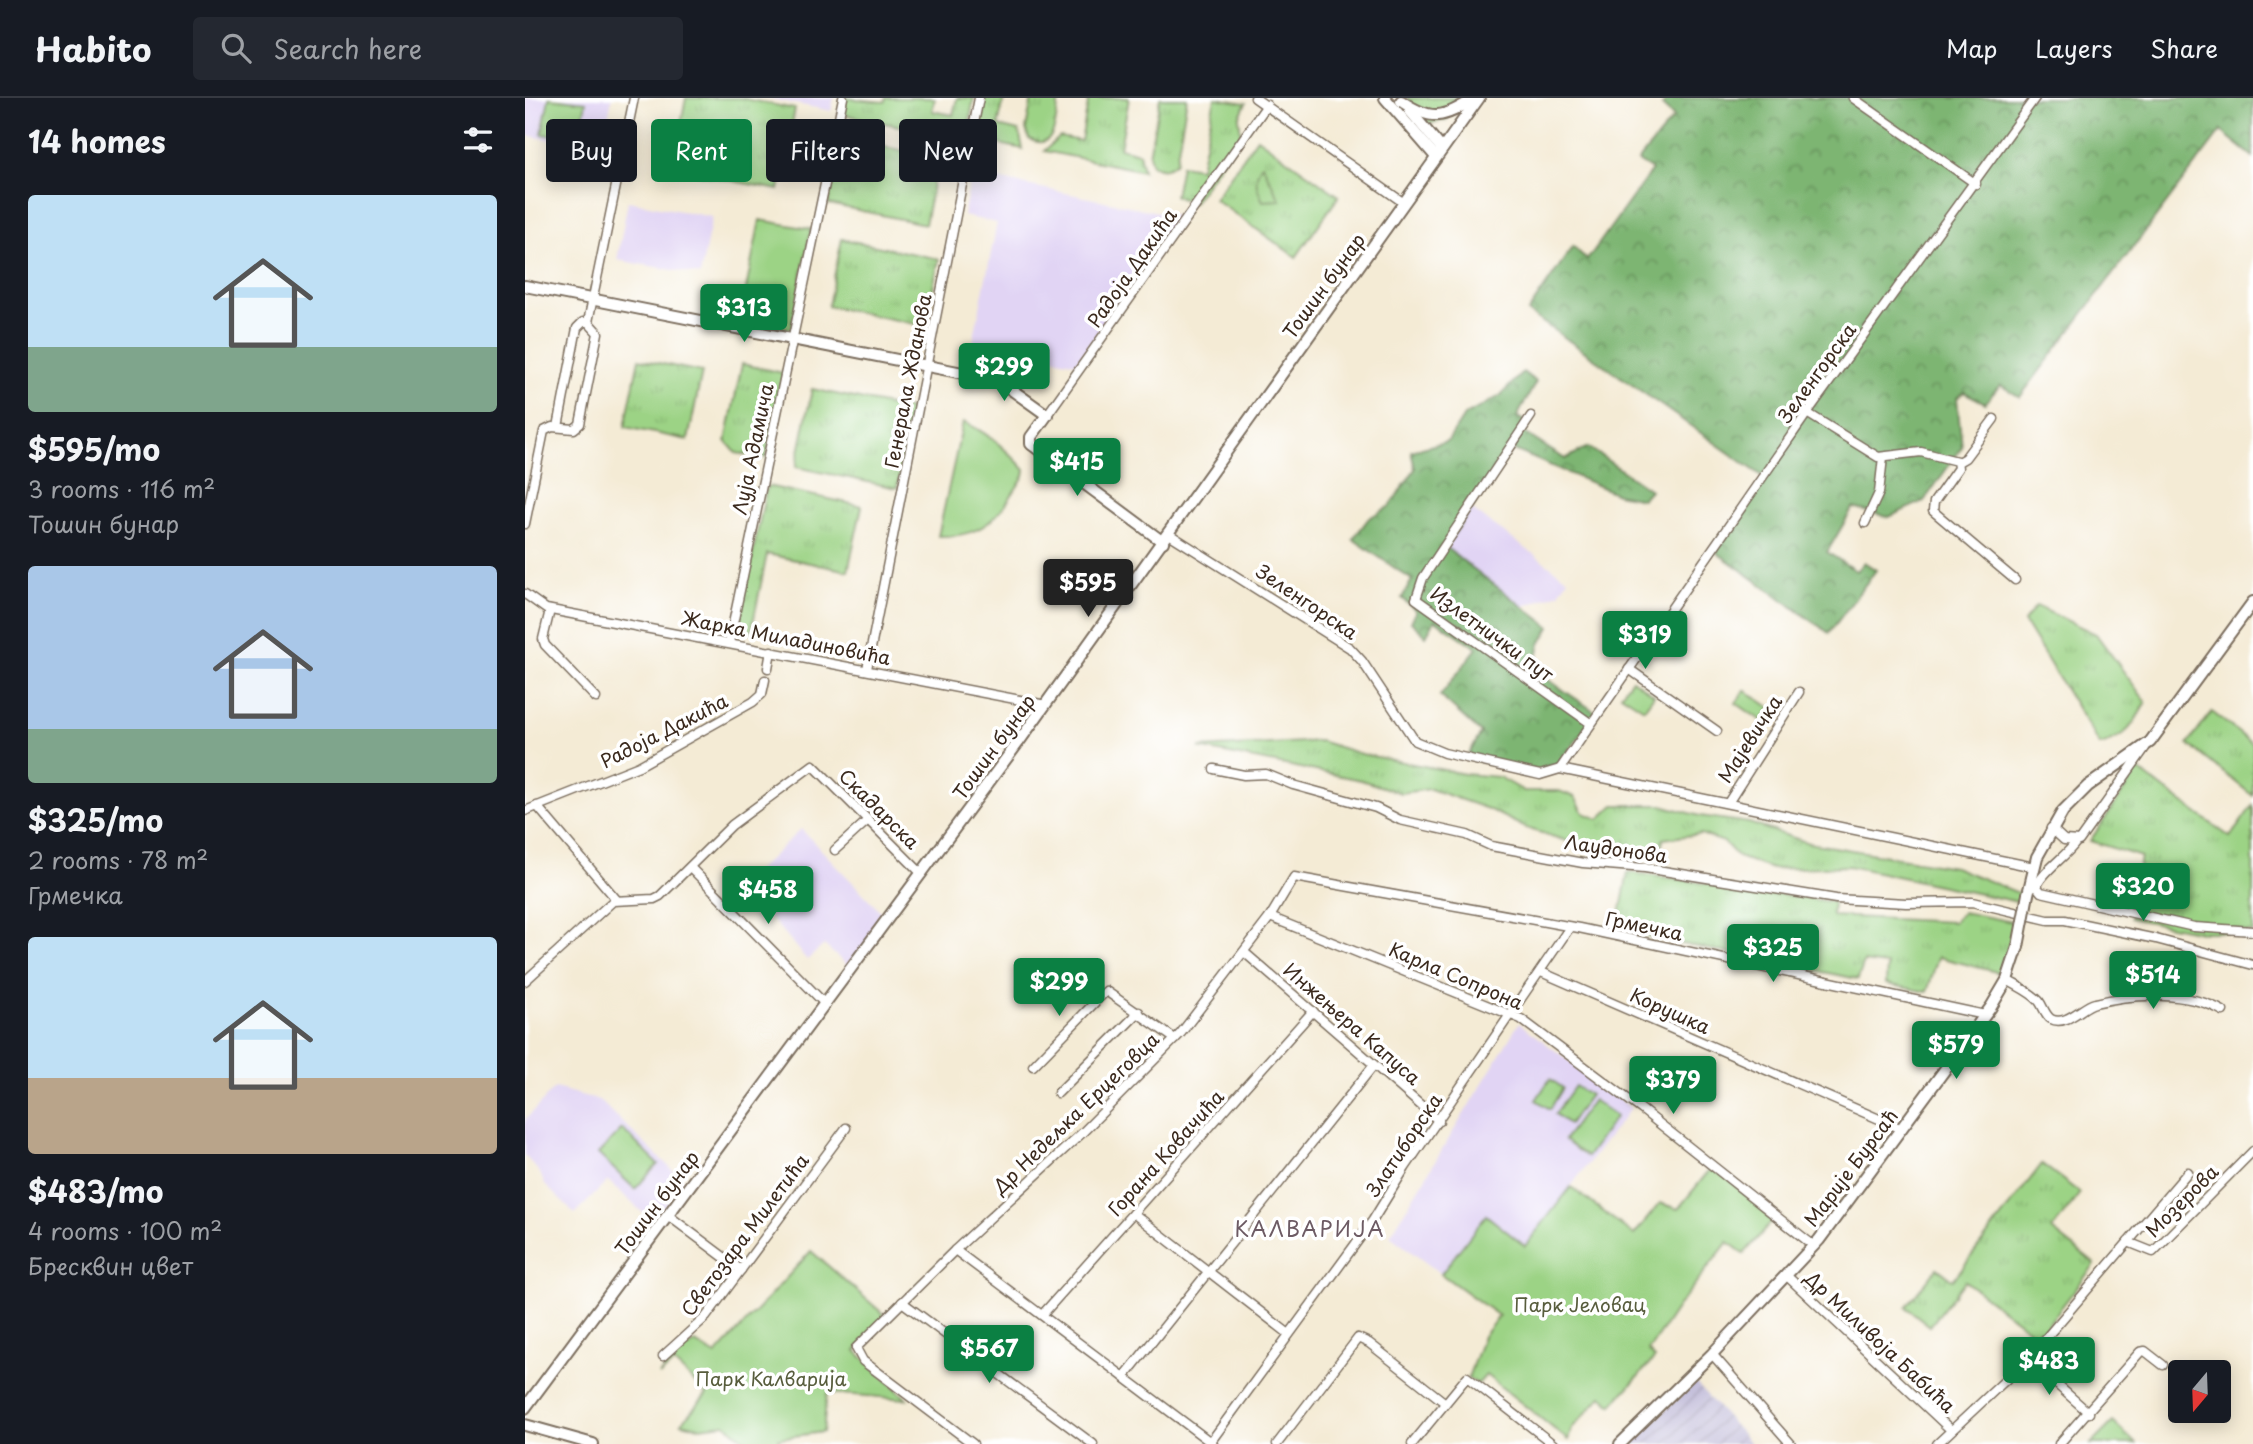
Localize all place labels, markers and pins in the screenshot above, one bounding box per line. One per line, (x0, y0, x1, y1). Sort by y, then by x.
pin: $313 (703, 285, 785, 344)
pin: $299 (963, 344, 1045, 403)
pin: $415 (1036, 438, 1118, 498)
pin: $595 (1047, 560, 1129, 619)
pin: $319 (1604, 612, 1686, 671)
pin: $320 (2102, 864, 2184, 923)
pin: $458 (727, 866, 809, 926)
pin: $325 (1732, 924, 1814, 984)
pin: $514 (2112, 951, 2194, 1011)
pin: $299 (1018, 958, 1100, 1018)
pin: $579 (1915, 1021, 1997, 1081)
pin: $379 (1632, 1056, 1714, 1116)
pin: $567 (948, 1326, 1030, 1385)
pin: $483 (2008, 1338, 2090, 1397)

